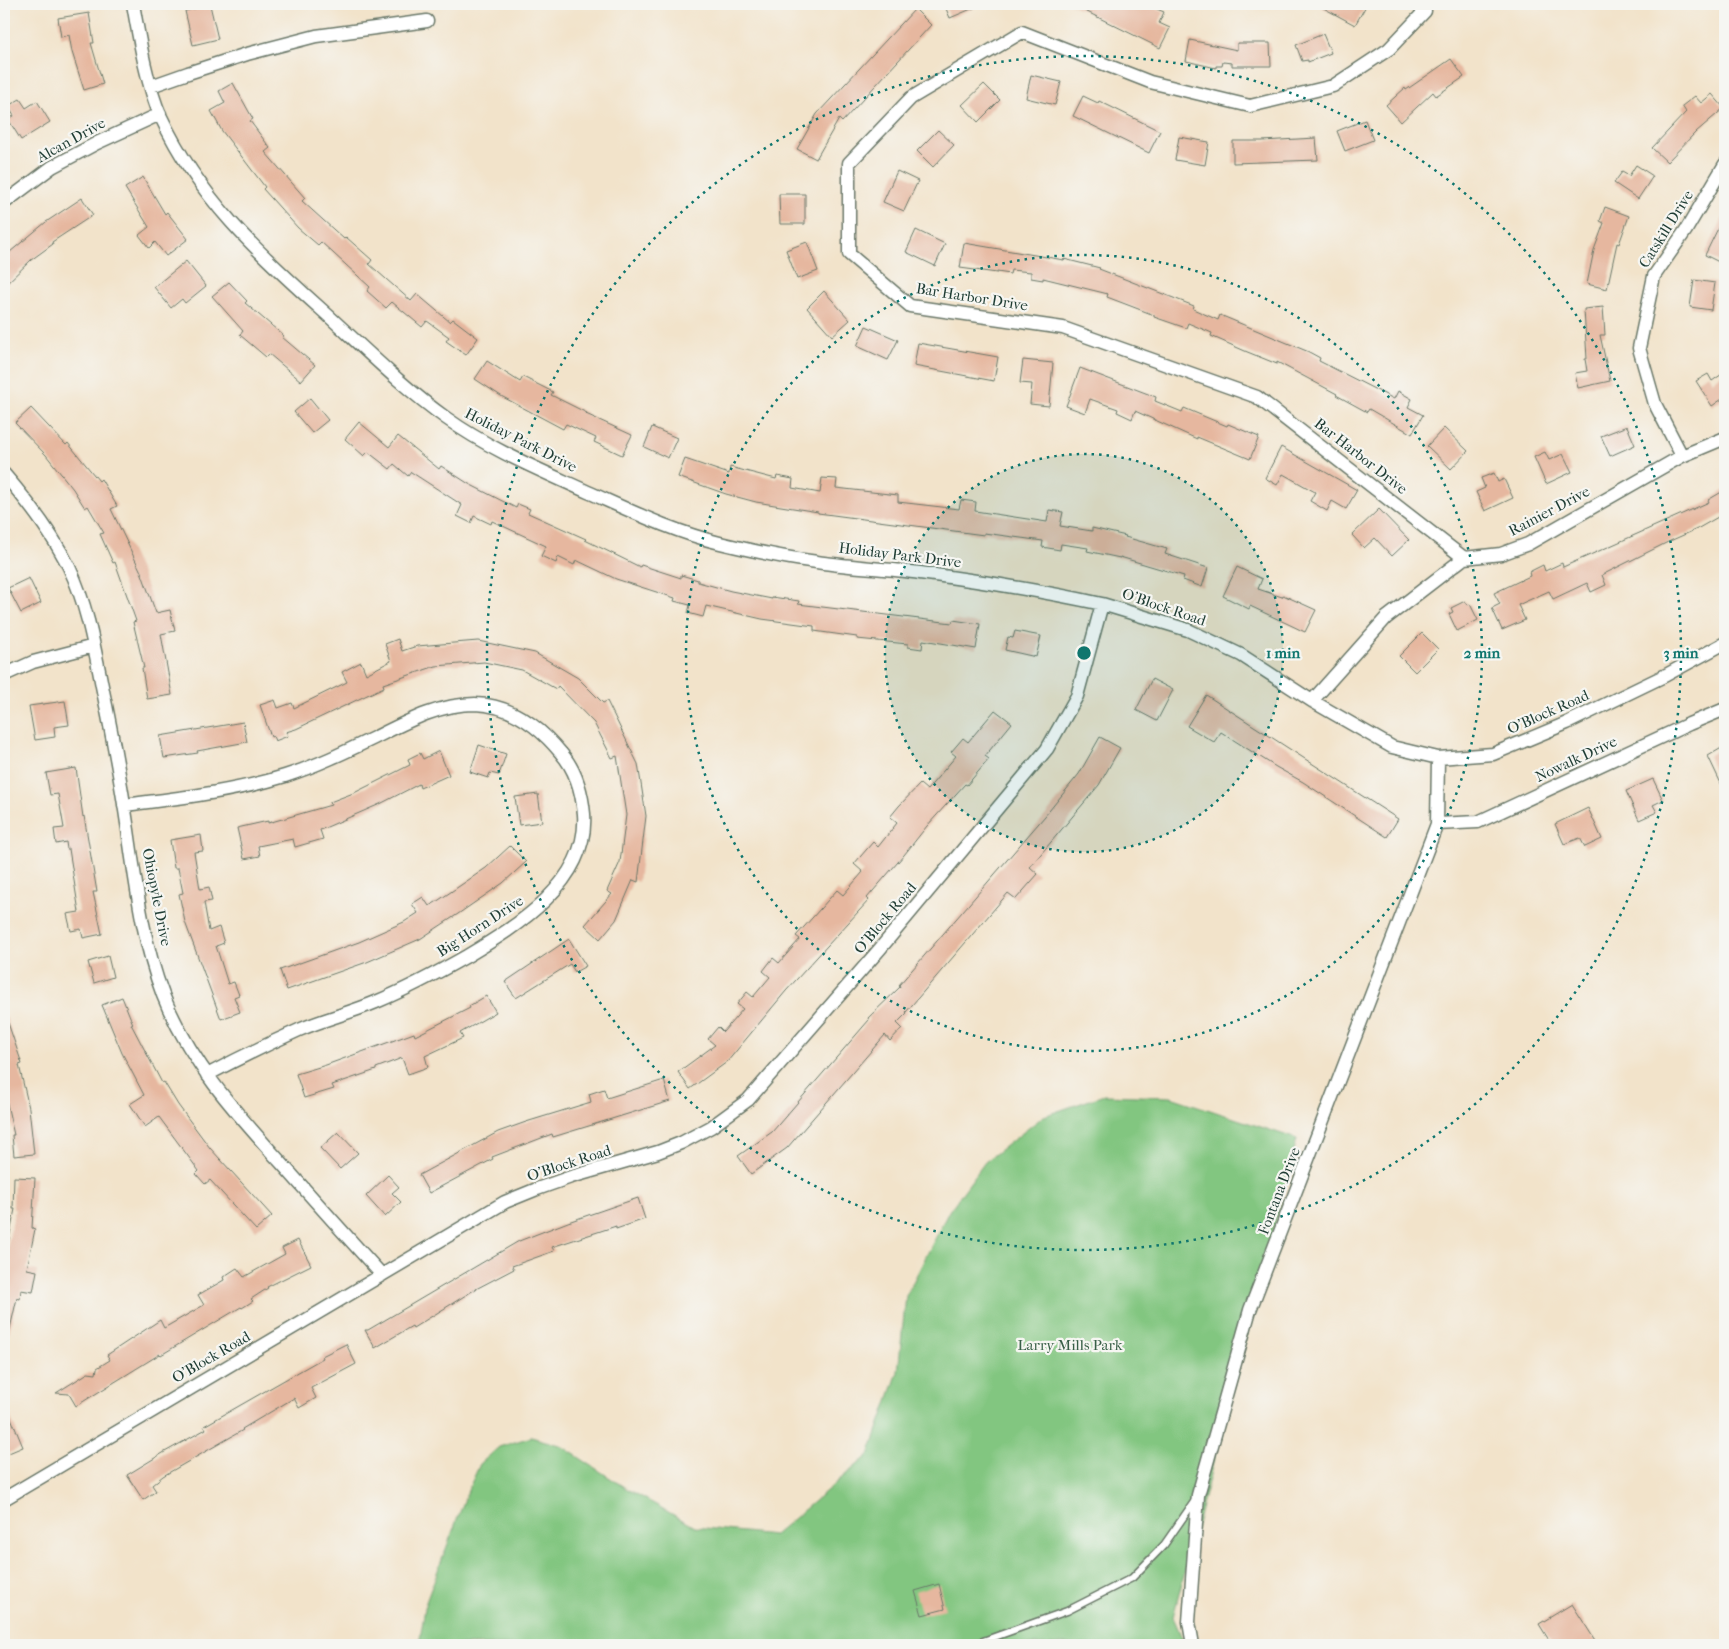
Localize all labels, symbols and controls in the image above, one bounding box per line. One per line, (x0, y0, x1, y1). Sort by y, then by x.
street label: Alcan Drive (33, 113, 109, 167)
street label: Catskill Drive (1635, 186, 1697, 271)
street label: Bar Harbor Drive (915, 279, 1030, 315)
street label: Holiday Park Drive (462, 404, 581, 476)
street label: Bar Harbor Drive (1311, 414, 1412, 498)
street label: Rainier Drive (1505, 482, 1593, 540)
street label: Holiday Park Drive (838, 539, 963, 572)
street label: O'Block Road (1120, 584, 1209, 630)
centre of rings (1075, 644, 1093, 662)
text: 1 min (1266, 644, 1300, 662)
text: 2 min (1464, 644, 1501, 662)
text: 3 min (1664, 644, 1699, 662)
street label: O'Block Road (1504, 686, 1592, 738)
street label: Nowalk Drive (1532, 732, 1620, 786)
street label: Ohiopyle Drive (139, 847, 175, 948)
street label: O'Block Road (850, 878, 921, 957)
street label: Big Horn Drive (433, 891, 527, 961)
street label: O'Block Road (525, 1141, 614, 1185)
street label: Fontana Drive (1254, 1144, 1304, 1237)
street label: O'Block Road (169, 1327, 254, 1387)
park label: Larry Mills Park (1017, 1336, 1123, 1354)

